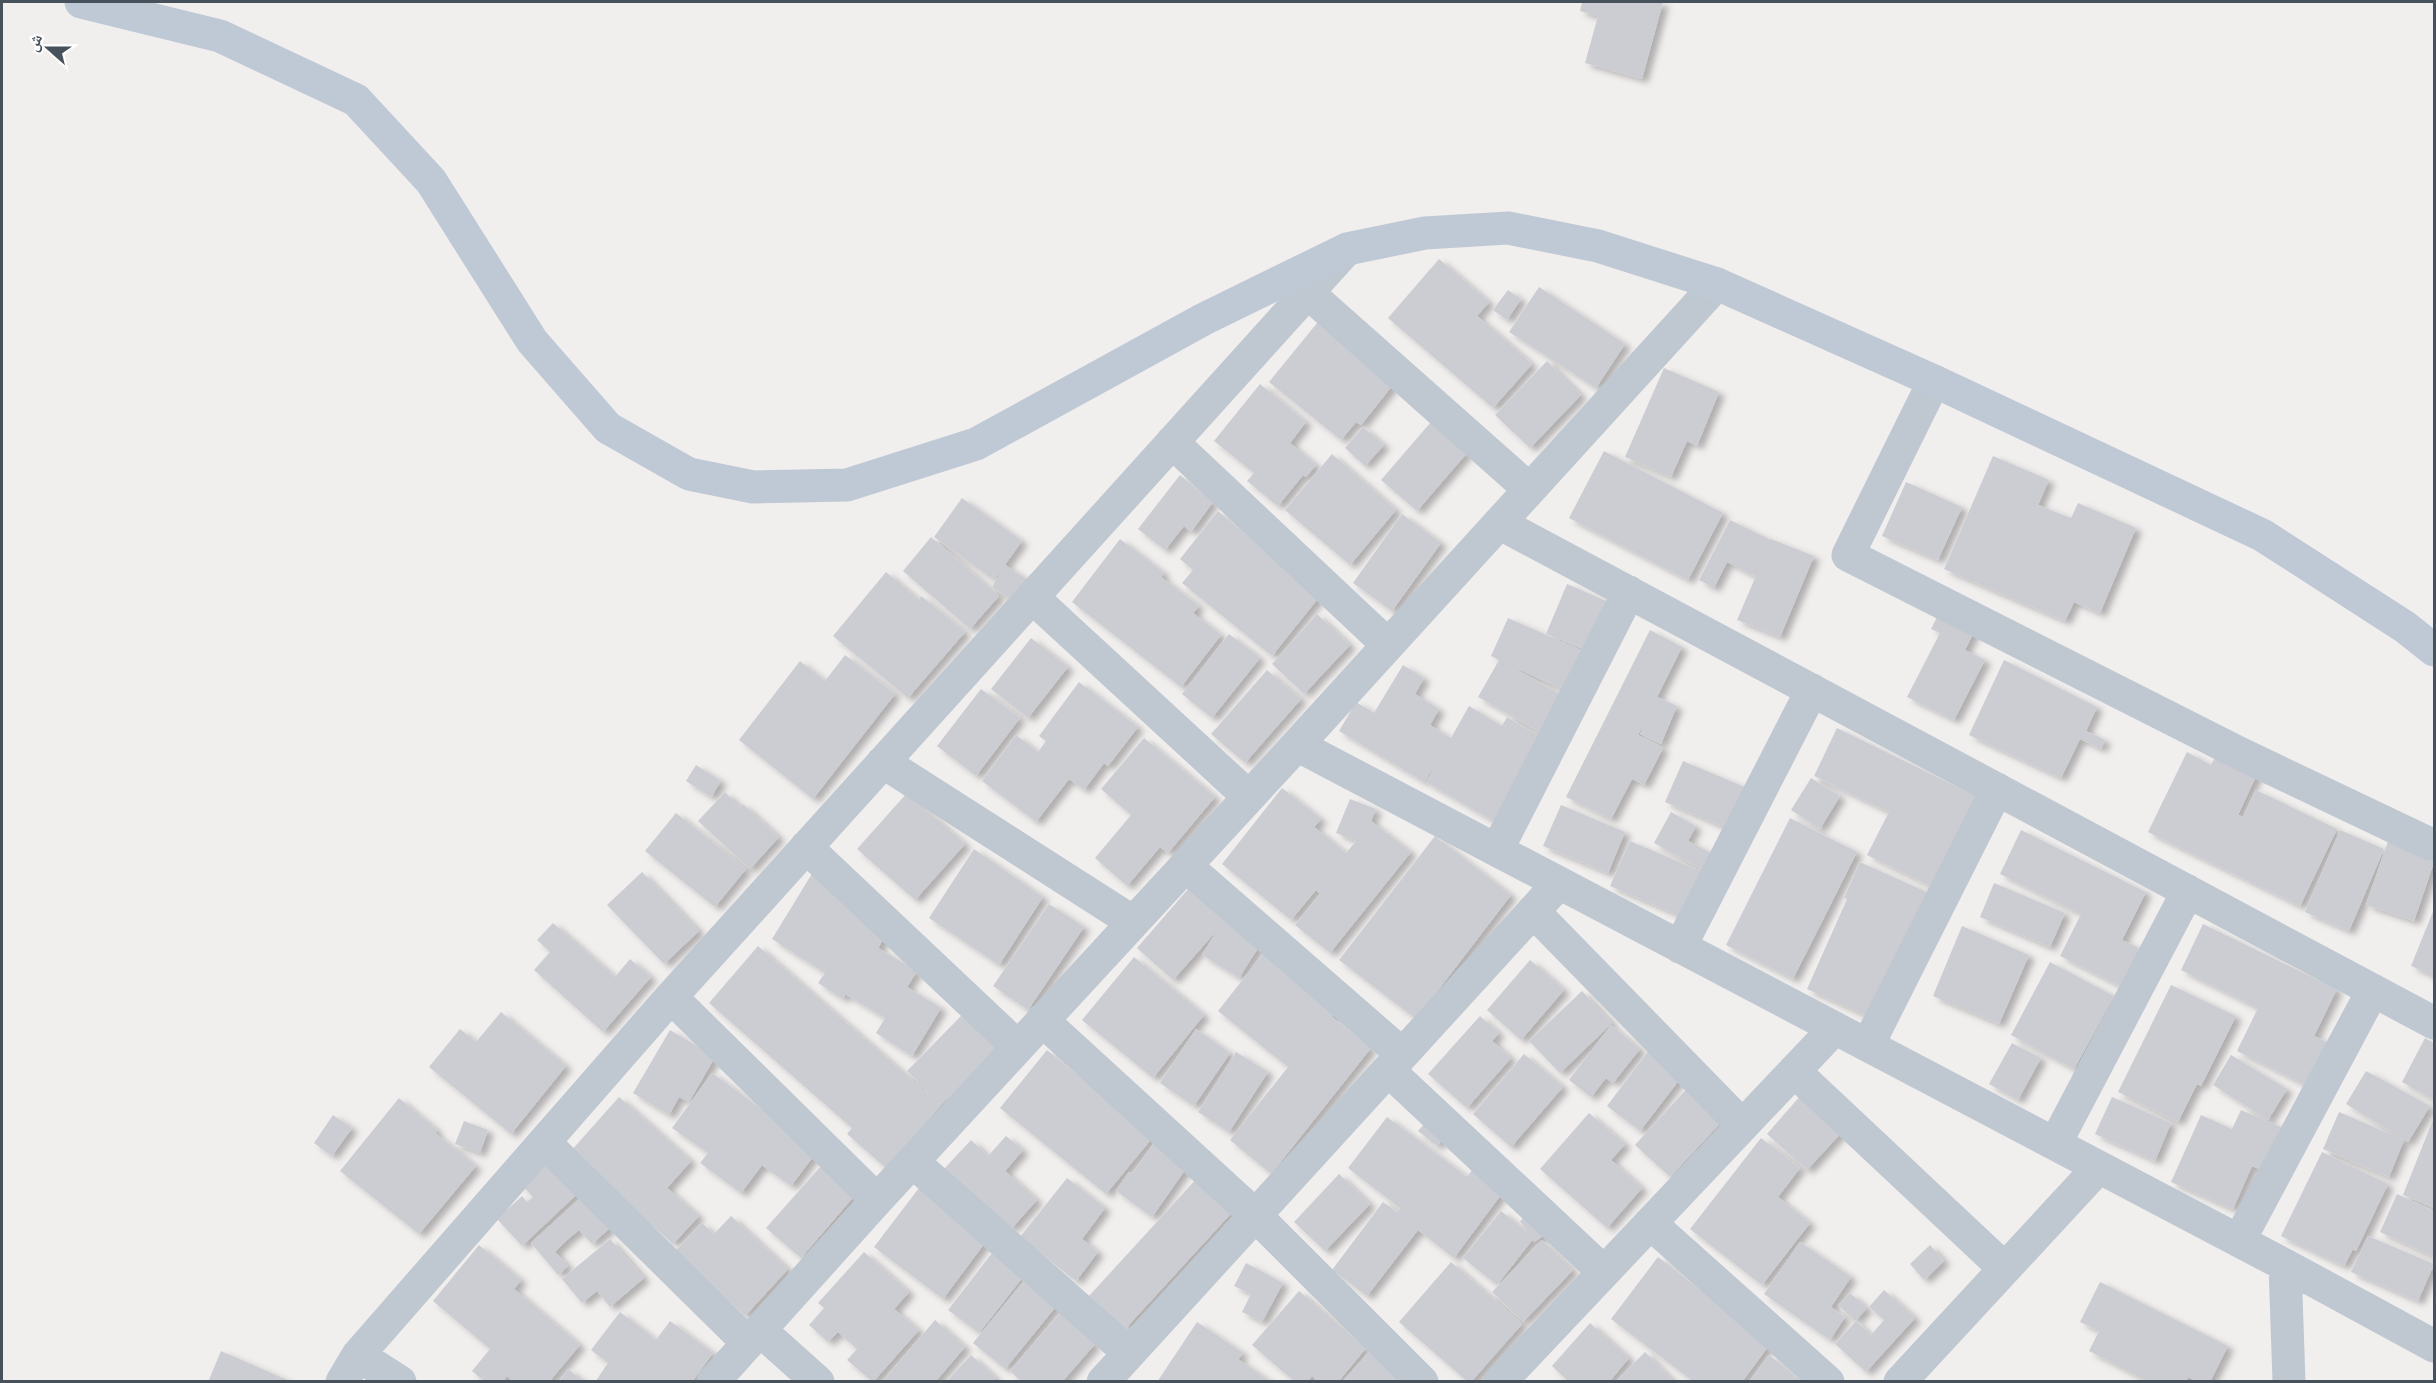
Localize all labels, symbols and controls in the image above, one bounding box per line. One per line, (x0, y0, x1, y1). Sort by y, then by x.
north arrow (18, 18, 78, 78)
text: ش (23, 31, 46, 54)

